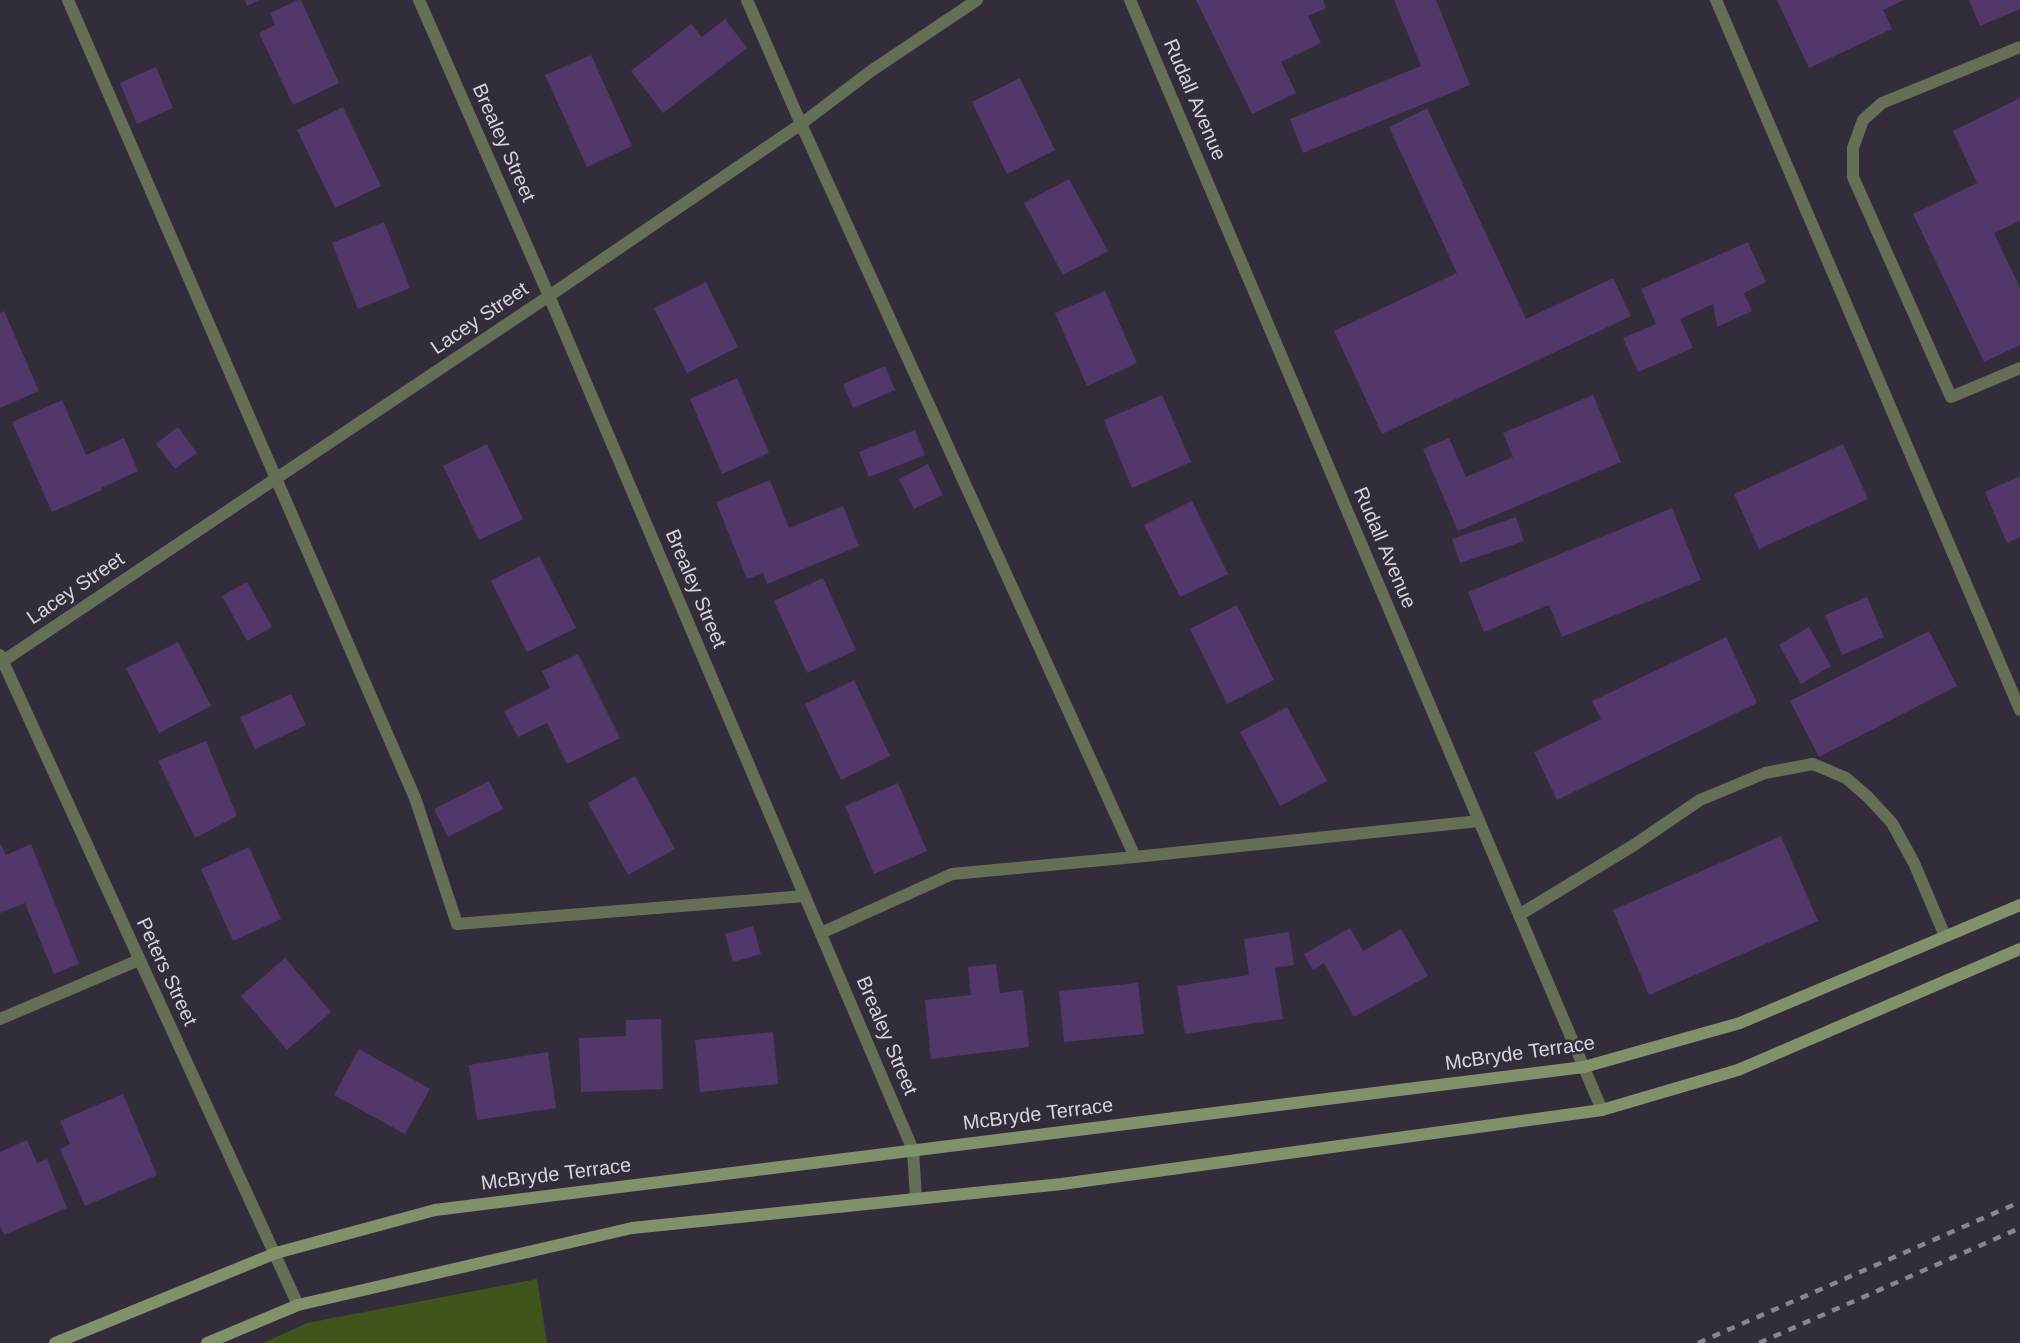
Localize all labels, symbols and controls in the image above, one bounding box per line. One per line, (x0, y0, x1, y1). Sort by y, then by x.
street label: Rudall Avenue (1158, 36, 1230, 164)
street label: Brealey Street (466, 80, 540, 206)
street label: Lacey Street (427, 278, 533, 360)
street label: Rudall Avenue (1348, 484, 1420, 612)
street label: Brealey Street (659, 526, 731, 652)
street label: Lacey Street (23, 548, 129, 630)
street label: Peters Street (130, 914, 202, 1030)
street label: Brealey Street (850, 973, 922, 1099)
street label: McBryde Terrace (1443, 1032, 1597, 1076)
street label: McBryde Terrace (962, 1094, 1114, 1136)
street label: McBryde Terrace (480, 1154, 632, 1196)

